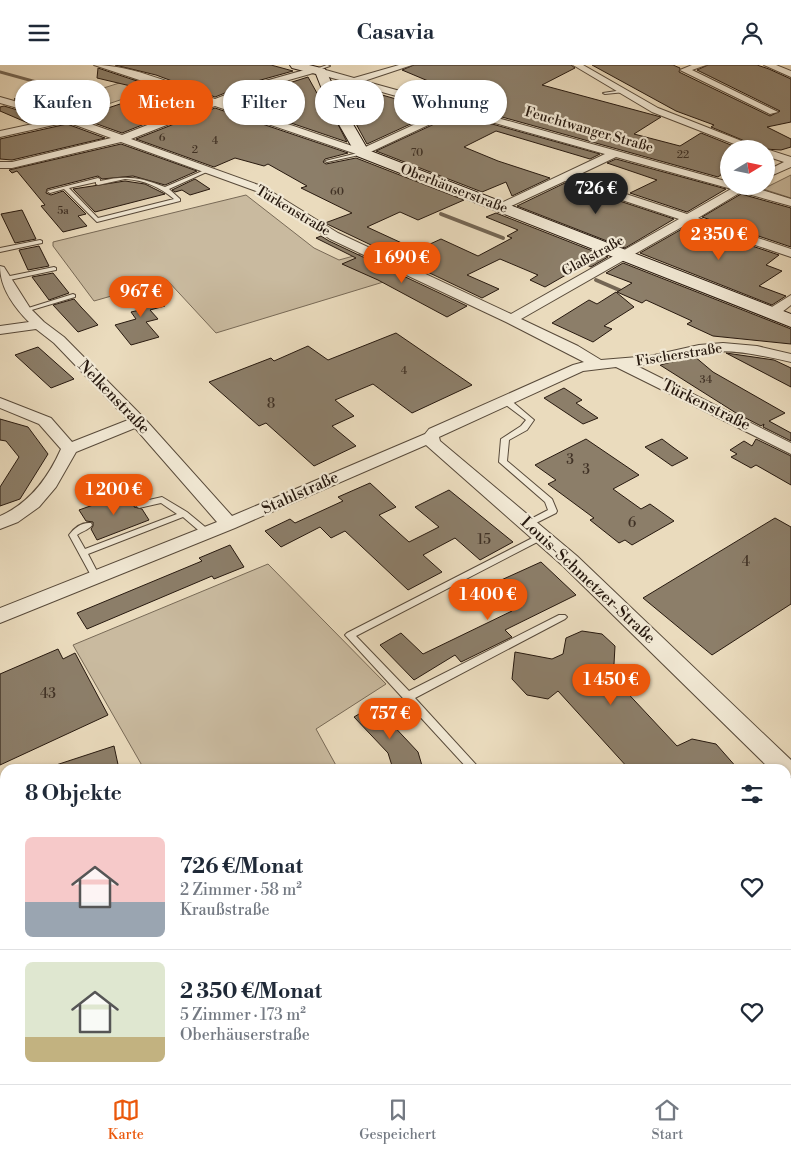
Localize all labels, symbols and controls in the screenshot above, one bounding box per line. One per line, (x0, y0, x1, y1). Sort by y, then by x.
icon: menu (25, 19, 53, 47)
text: Casavia (357, 19, 434, 46)
icon: person (738, 19, 766, 47)
chip: Kaufen (15, 80, 110, 125)
chip: Mieten (120, 80, 213, 125)
chip: Filter (223, 80, 305, 125)
chip: Neu (315, 80, 384, 125)
chip: Wohnung (394, 80, 507, 125)
street label: Feuchtwanger Straße (523, 103, 655, 157)
house number: 6 (159, 131, 166, 145)
house number: 4 (212, 134, 219, 148)
north arrow (720, 140, 775, 195)
map controls (720, 140, 775, 195)
house number: 2 (192, 143, 198, 157)
house number: 70 (411, 146, 423, 160)
house number: 22 (677, 148, 689, 162)
street label: Oberhäuserstraße (398, 160, 510, 218)
pin: 726 € (561, 173, 631, 215)
text: 726 € (575, 179, 617, 199)
street label: Türkenstraße (252, 182, 334, 240)
house number: 60 (330, 185, 344, 199)
house number: 5a (57, 204, 69, 218)
pin: 2 350 € (673, 219, 765, 261)
text: 2 350 € (691, 225, 747, 245)
street label: Glaßstraße (559, 231, 627, 281)
pin: 1 690 € (356, 241, 448, 284)
text: 1 690 € (374, 248, 430, 268)
pin: 967 € (106, 275, 176, 318)
text: 967 € (120, 282, 162, 302)
street label: Fischerstraße (634, 339, 724, 371)
street label: Nelkenstraße (74, 356, 154, 438)
house number: 4 (401, 364, 408, 378)
house number: 34 (700, 373, 713, 387)
street label: Türkenstraße (658, 375, 754, 435)
house number: 8 (267, 395, 275, 413)
house number: 3 (566, 451, 574, 469)
house number: 3 (582, 461, 590, 479)
street label: Stahlstraße (258, 467, 342, 519)
pin: 1 200 € (68, 473, 160, 516)
text: 1 200 € (86, 480, 142, 500)
street label: Louis-Schmetzer-Straße (516, 512, 660, 648)
house number: 6 (628, 514, 637, 532)
house number: 15 (477, 531, 491, 549)
house number: 4 (742, 553, 750, 571)
pin: 1 400 € (442, 579, 534, 621)
text: 1 400 € (459, 585, 517, 605)
pin: 1 450 € (565, 663, 657, 706)
text: 1 450 € (583, 670, 639, 690)
house number: 43 (40, 685, 56, 703)
pin: 757 € (355, 697, 425, 740)
text: 757 € (370, 704, 410, 724)
icon: filters (738, 780, 766, 808)
text: 8 Objekte (25, 781, 122, 807)
text: 726 €/Monat (180, 854, 303, 880)
icon: home (65, 857, 125, 917)
icon: heart (738, 873, 766, 901)
text: 2 Zimmer · 58 m² (180, 880, 302, 900)
text: Kraußstraße (180, 900, 270, 920)
text: 2 350 €/Monat (180, 979, 322, 1005)
icon: home (65, 982, 125, 1042)
icon: heart (738, 998, 766, 1026)
text: 5 Zimmer · 173 m² (180, 1005, 306, 1025)
text: Oberhäuserstraße (180, 1025, 310, 1045)
tab: Karte (108, 1096, 144, 1144)
tab: Gespeichert (359, 1096, 436, 1144)
tab: Start (652, 1096, 683, 1144)

